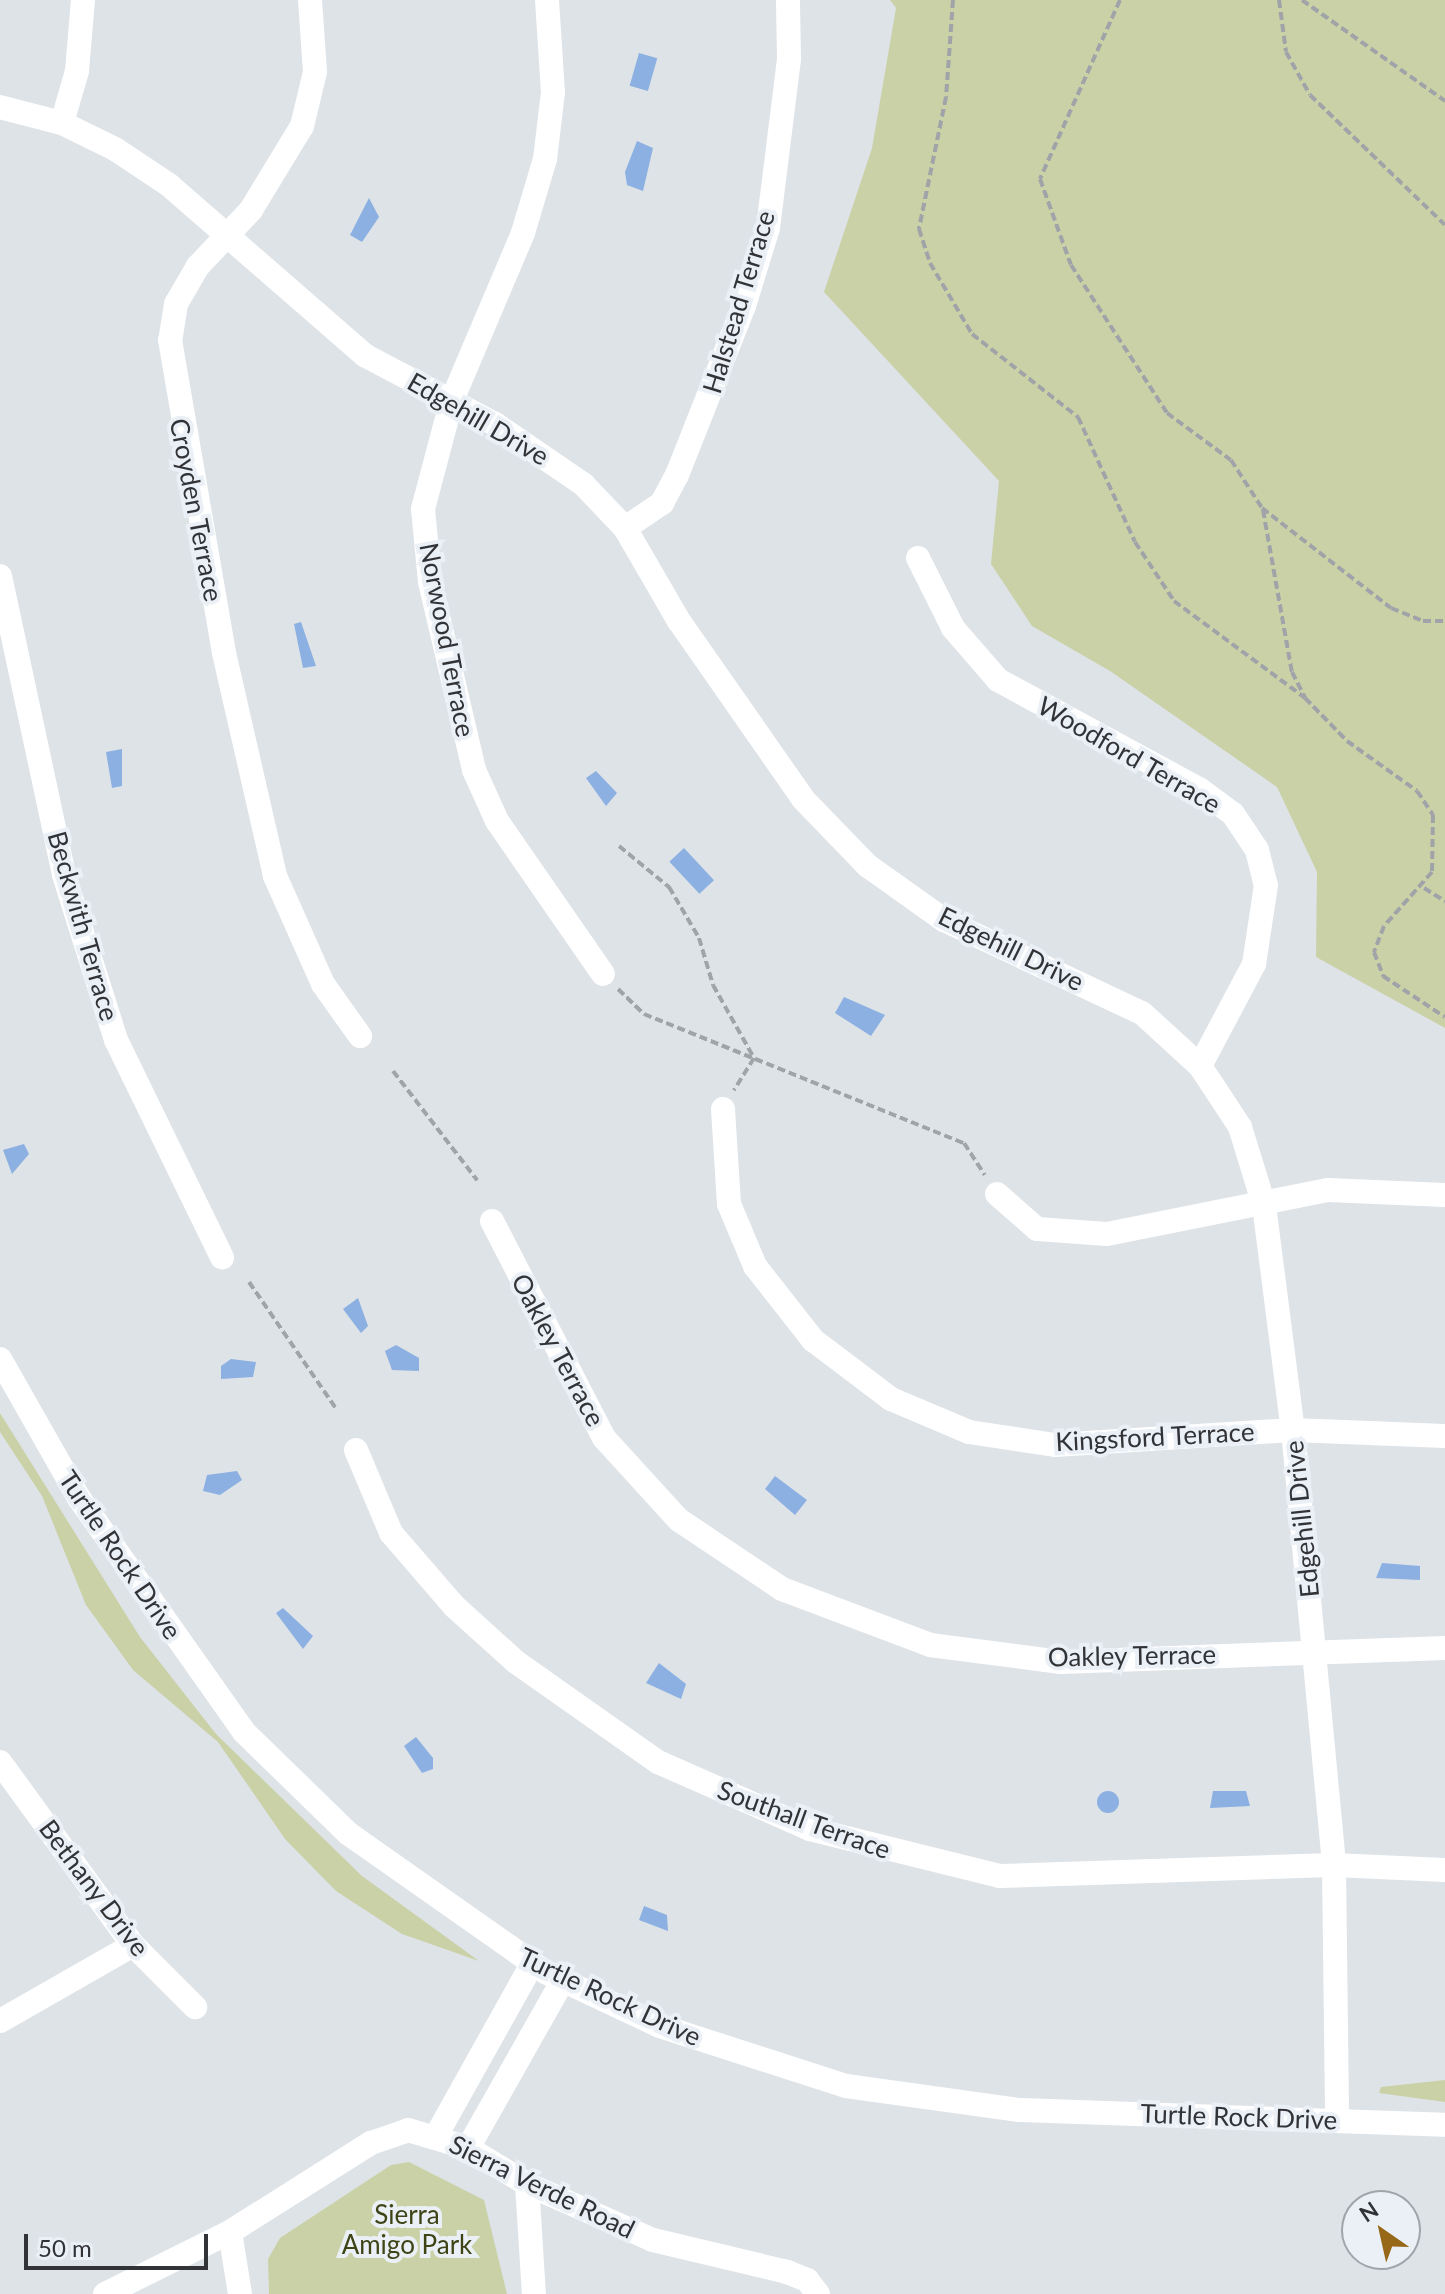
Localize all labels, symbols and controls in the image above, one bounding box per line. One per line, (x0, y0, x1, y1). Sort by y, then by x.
street label: Halstead Terrace (696, 206, 782, 398)
street label: Edgehill Drive (402, 366, 554, 472)
street label: Croyden Terrace (163, 415, 229, 605)
street label: Norwood Terrace (413, 540, 481, 740)
street label: Woodford Terrace (1032, 690, 1226, 820)
street label: Beckwith Terrace (41, 827, 125, 1025)
street label: Edgehill Drive (933, 900, 1089, 998)
street label: Oakley Terrace (504, 1268, 612, 1432)
street label: Kingsford Terrace (1054, 1416, 1256, 1458)
street label: Edgehill Drive (1278, 1439, 1326, 1599)
street label: Turtle Rock Drive (52, 1465, 188, 1645)
street label: Oakley Terrace (1047, 1639, 1217, 1673)
street label: Southall Terrace (713, 1774, 895, 1866)
street label: Bethany Drive (32, 1813, 156, 1963)
street label: Turtle Rock Drive (514, 1941, 706, 2053)
street label: Turtle Rock Drive (1140, 2098, 1338, 2136)
street label: Sierra Verde Road (444, 2128, 640, 2246)
north arrow (1341, 2190, 1421, 2270)
text: N (1354, 2195, 1383, 2227)
park label: Sierra Amigo Park (342, 2199, 472, 2260)
scale bar (28, 2218, 212, 2268)
text: 50 m (38, 2233, 92, 2262)

